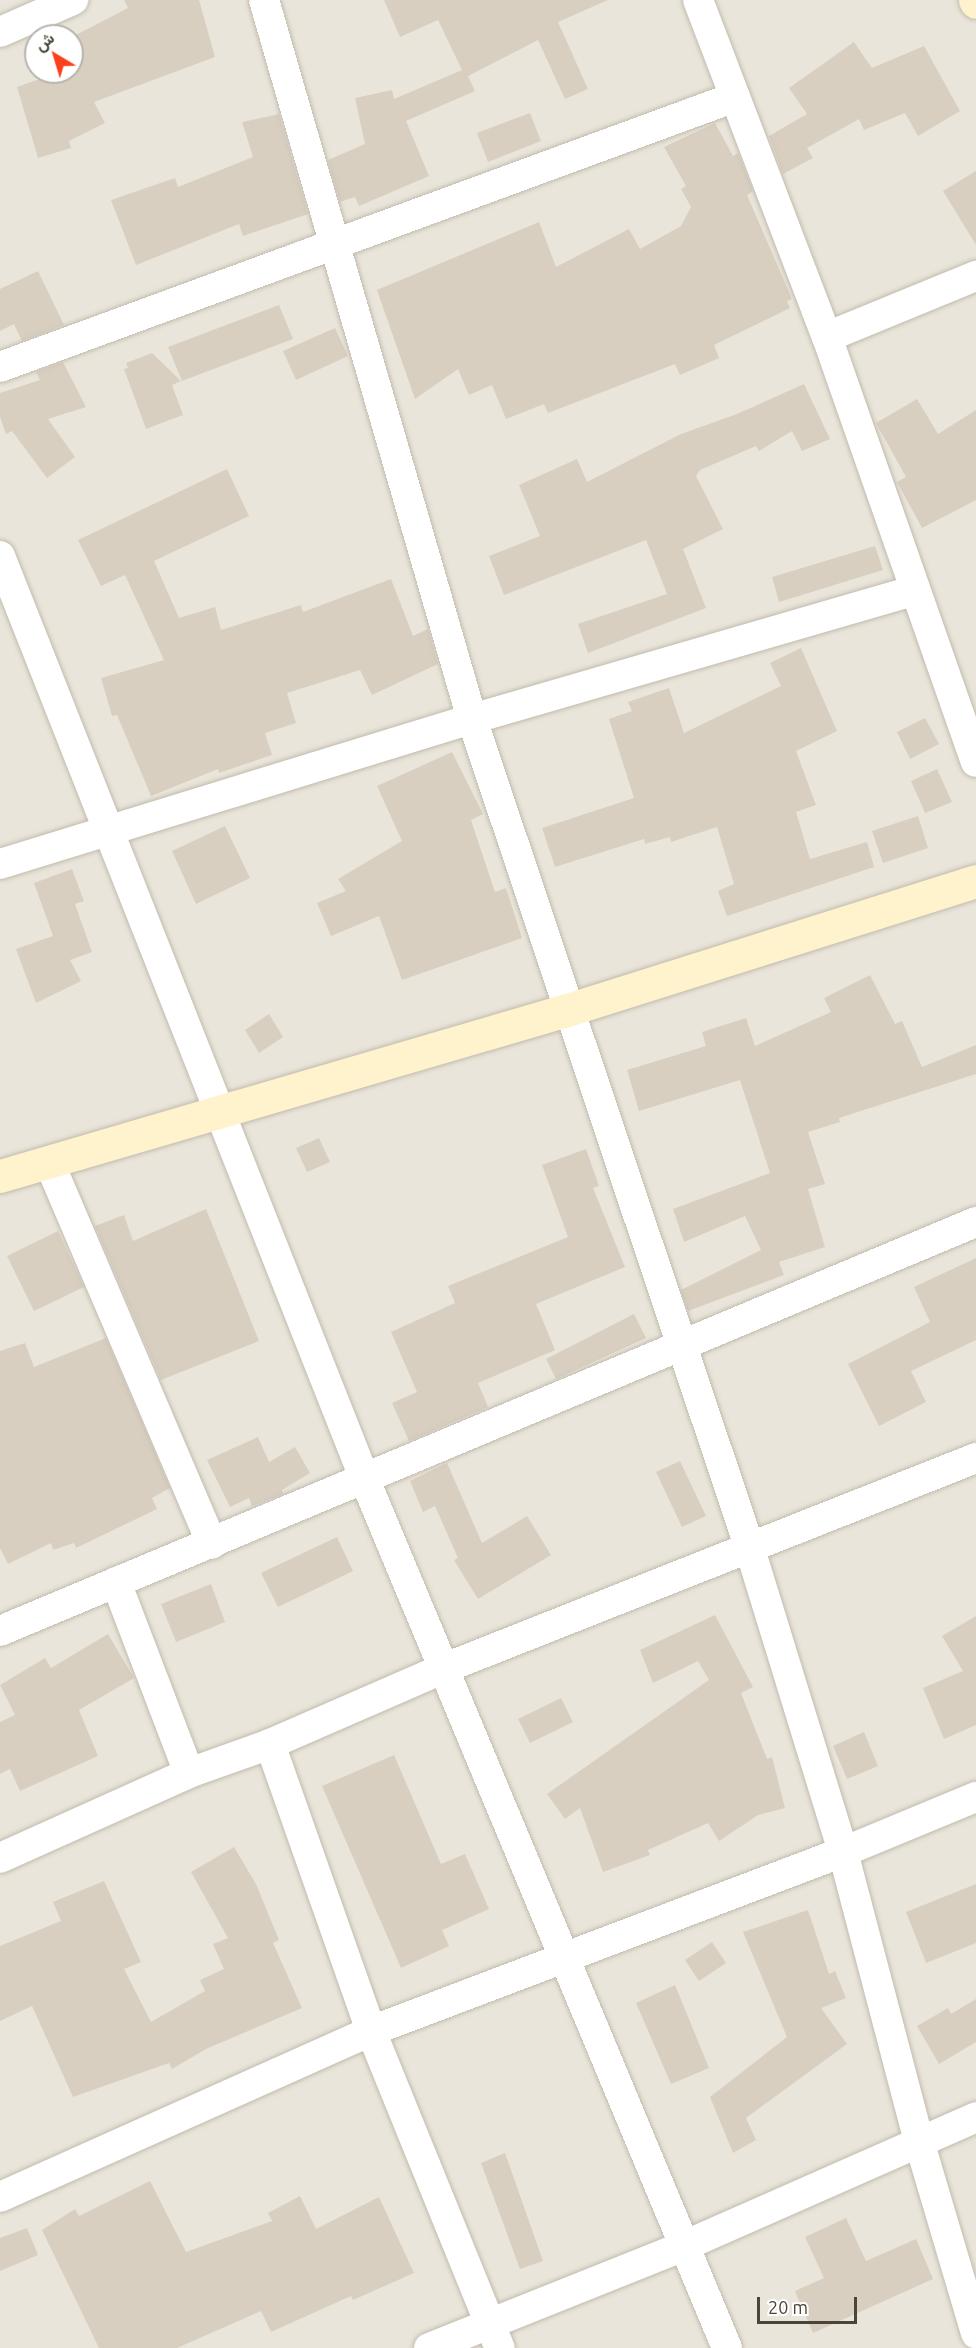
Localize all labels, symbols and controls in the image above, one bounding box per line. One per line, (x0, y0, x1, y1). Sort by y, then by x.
north arrow (24, 24, 84, 84)
text: ش (31, 28, 57, 54)
scale bar (760, 2285, 860, 2323)
text: 20 m (768, 2297, 808, 2317)

